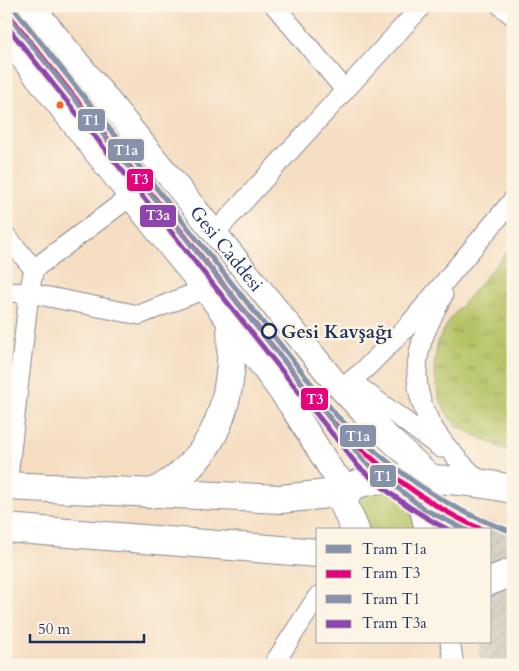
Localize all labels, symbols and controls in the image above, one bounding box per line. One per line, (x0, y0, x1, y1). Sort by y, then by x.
unlabelled marker (55, 100, 65, 110)
line badge: T1 (77, 108, 106, 132)
text: T1 (82, 111, 100, 130)
line badge: T1a (107, 138, 145, 162)
text: T1a (114, 141, 138, 160)
line badge: T3 (126, 168, 154, 192)
text: T3 (131, 170, 149, 189)
street label: Gesi Caddesi (184, 200, 269, 297)
line badge: T3a (139, 204, 177, 228)
text: T3a (146, 206, 170, 225)
place label: Gesi Kavşağı (281, 319, 393, 345)
marker: Gesi Kavşağı (261, 323, 277, 339)
line badge: T3 (300, 387, 329, 411)
text: T3 (306, 390, 324, 409)
line badge: T1a (339, 424, 377, 448)
text: T1a (346, 427, 370, 446)
line badge: T1 (369, 464, 397, 488)
text: T1 (374, 467, 392, 486)
legend (316, 528, 492, 644)
text: Tram T1a (362, 539, 427, 559)
text: Tram T3 (362, 563, 420, 583)
text: Tram T1 (362, 589, 420, 609)
scale bar (30, 611, 144, 643)
text: Tram T3a (362, 613, 427, 633)
text: 50 m (38, 619, 70, 639)

